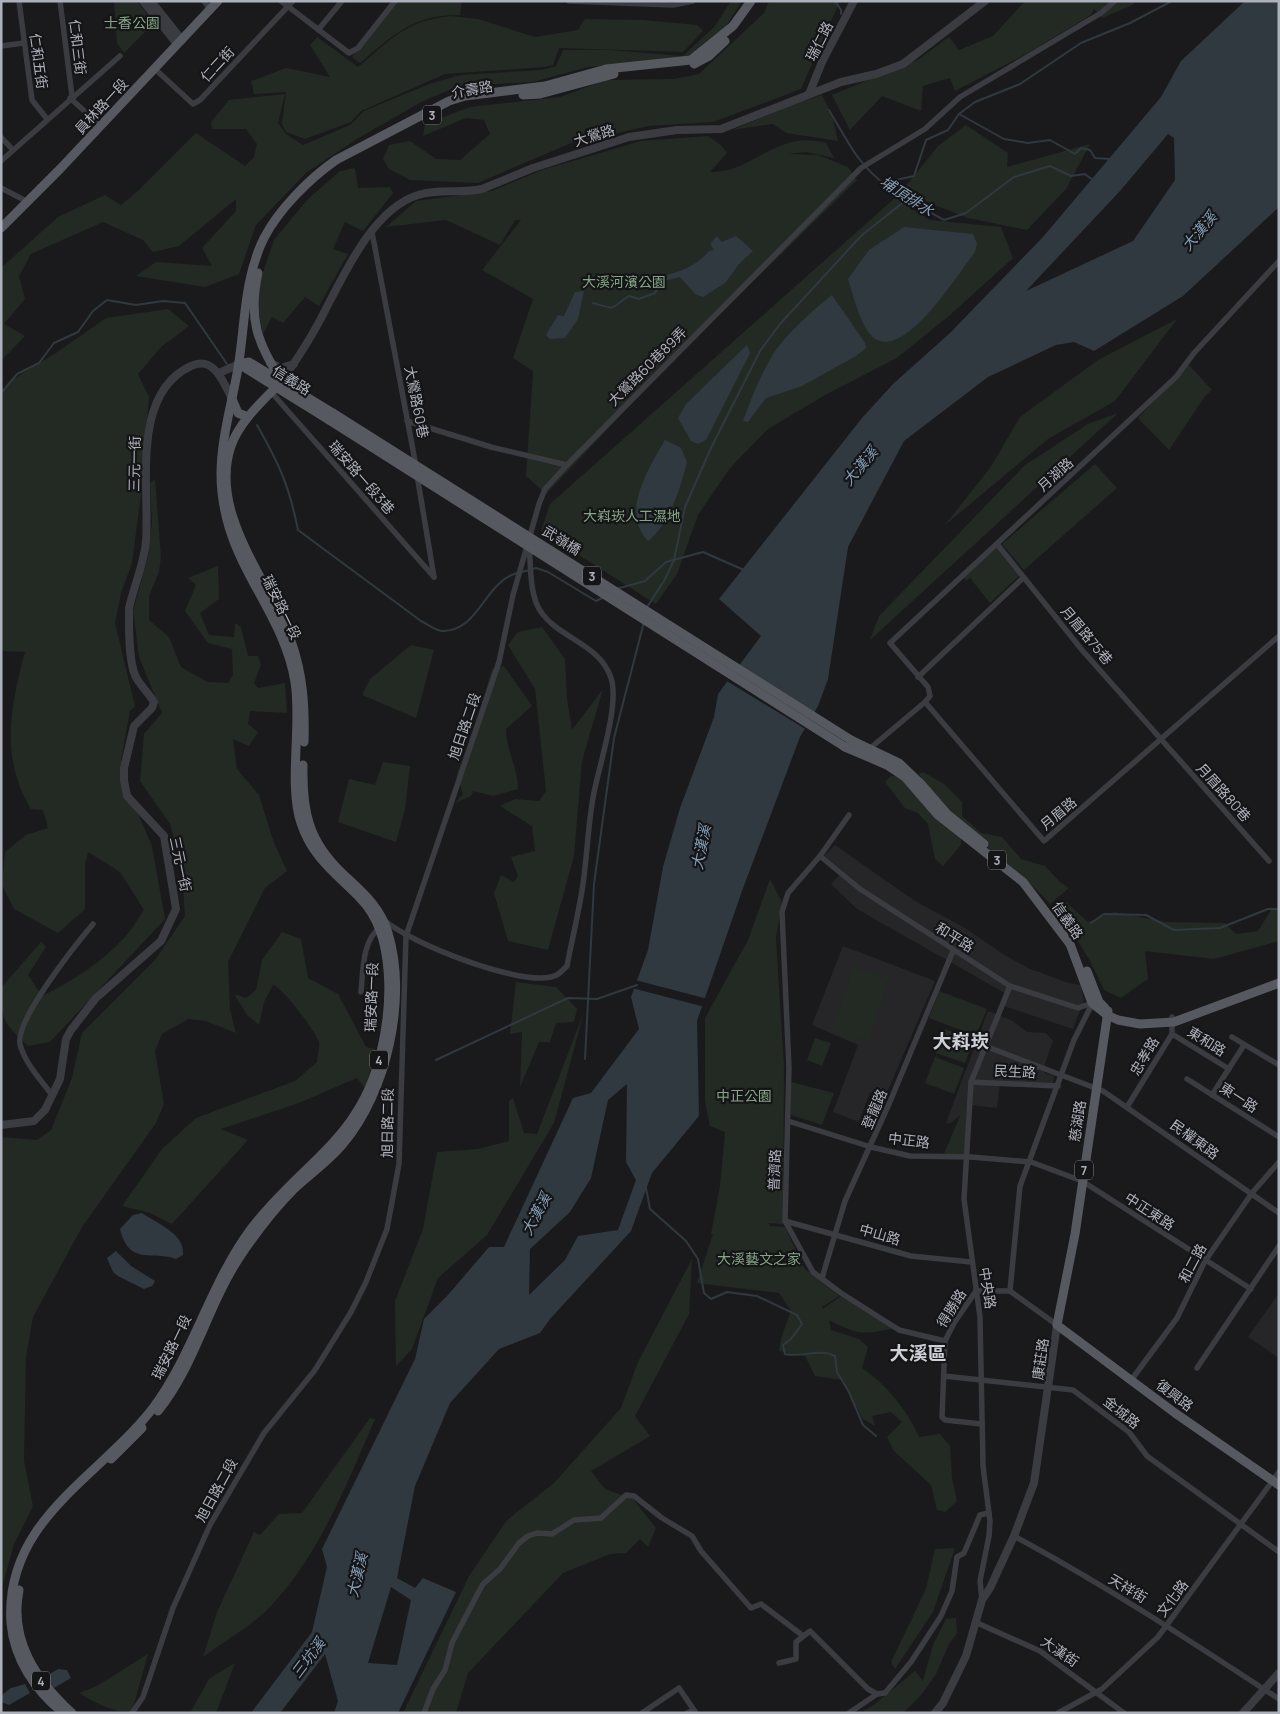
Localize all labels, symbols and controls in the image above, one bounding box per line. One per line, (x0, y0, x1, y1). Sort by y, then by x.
park label: 士香公園 (104, 13, 160, 32)
street label: 仁和三街 (65, 18, 91, 76)
street label: 瑞仁路 (801, 18, 837, 64)
street label: 仁和五街 (26, 32, 52, 90)
street label: 仁二街 (196, 42, 238, 86)
street label: 員林路一段 (70, 74, 132, 138)
street label: 介壽路 (450, 76, 494, 102)
road number: 3 (423, 106, 441, 124)
street label: 大鶯路 (571, 120, 617, 150)
water label: 埔頂排水 (876, 171, 939, 222)
water label: 大漢溪 (1176, 205, 1223, 255)
park label: 大溪河濱公園 (582, 272, 666, 291)
street label: 大鶯路60巷89弄 (603, 322, 691, 410)
street label: 信義路 (269, 361, 315, 399)
street label: 大鶯路60巷 (401, 364, 433, 440)
street label: 三元一街 (124, 436, 144, 492)
street label: 瑞安路一段3巷 (325, 436, 399, 518)
water label: 大漢溪 (837, 440, 884, 490)
street label: 月湖路 (1033, 453, 1077, 495)
park label: 大嵙崁人工濕地 (583, 506, 681, 525)
street label: 武嶺橋 (539, 521, 585, 559)
road number: 3 (583, 566, 601, 586)
street label: 瑞安路一段 (258, 571, 306, 643)
street label: 月眉路75巷 (1057, 602, 1117, 668)
street label: 旭日路二段 (444, 690, 484, 762)
street label: 月眉路80巷 (1193, 759, 1255, 825)
street label: 月眉路 (1036, 792, 1080, 834)
water label: 大漢溪 (686, 821, 716, 871)
street label: 三元一街 (166, 835, 196, 893)
road number: 3 (988, 850, 1006, 870)
street label: 信義路 (1048, 897, 1088, 943)
street label: 和平路 (932, 918, 978, 956)
street label: 瑞安路一段 (360, 962, 382, 1032)
street label: 東和路 (1184, 1022, 1230, 1060)
district label: 大嵙崁 (932, 1028, 990, 1054)
street label: 忠孝路 (1125, 1033, 1163, 1079)
road number: 4 (370, 1050, 388, 1070)
street label: 民生路 (994, 1060, 1036, 1082)
street label: 東一路 (1216, 1078, 1262, 1116)
park label: 中正公園 (716, 1086, 772, 1105)
street label: 登龍路 (857, 1086, 891, 1132)
street label: 旭日路二段 (377, 1088, 397, 1158)
street label: 慈湖路 (1064, 1099, 1090, 1143)
street label: 民權東路 (1167, 1115, 1223, 1163)
street label: 中正路 (887, 1128, 931, 1152)
street label: 普濟路 (763, 1149, 785, 1191)
road number: 7 (1075, 1160, 1093, 1180)
water label: 大漢溪 (516, 1187, 557, 1239)
street label: 中正東路 (1121, 1188, 1179, 1234)
street label: 中山路 (857, 1219, 903, 1249)
street label: 和二路 (1174, 1240, 1210, 1286)
park label: 大溪藝文之家 (717, 1249, 801, 1268)
street label: 中央路 (975, 1266, 1001, 1310)
street label: 得勝路 (932, 1285, 970, 1331)
street label: 瑞安路一段 (147, 1311, 195, 1383)
street label: 康莊路 (1028, 1337, 1052, 1381)
district label: 大溪區 (889, 1340, 947, 1366)
street label: 復興路 (1153, 1375, 1197, 1415)
street label: 金城路 (1100, 1391, 1144, 1433)
street label: 旭日路二段 (191, 1455, 241, 1525)
water label: 大漢溪 (342, 1549, 373, 1599)
street label: 天祥街 (1105, 1569, 1151, 1607)
street label: 文化路 (1152, 1576, 1192, 1620)
street label: 大漢街 (1037, 1631, 1083, 1671)
water label: 三坑溪 (286, 1632, 331, 1682)
road number: 4 (32, 1672, 50, 1690)

